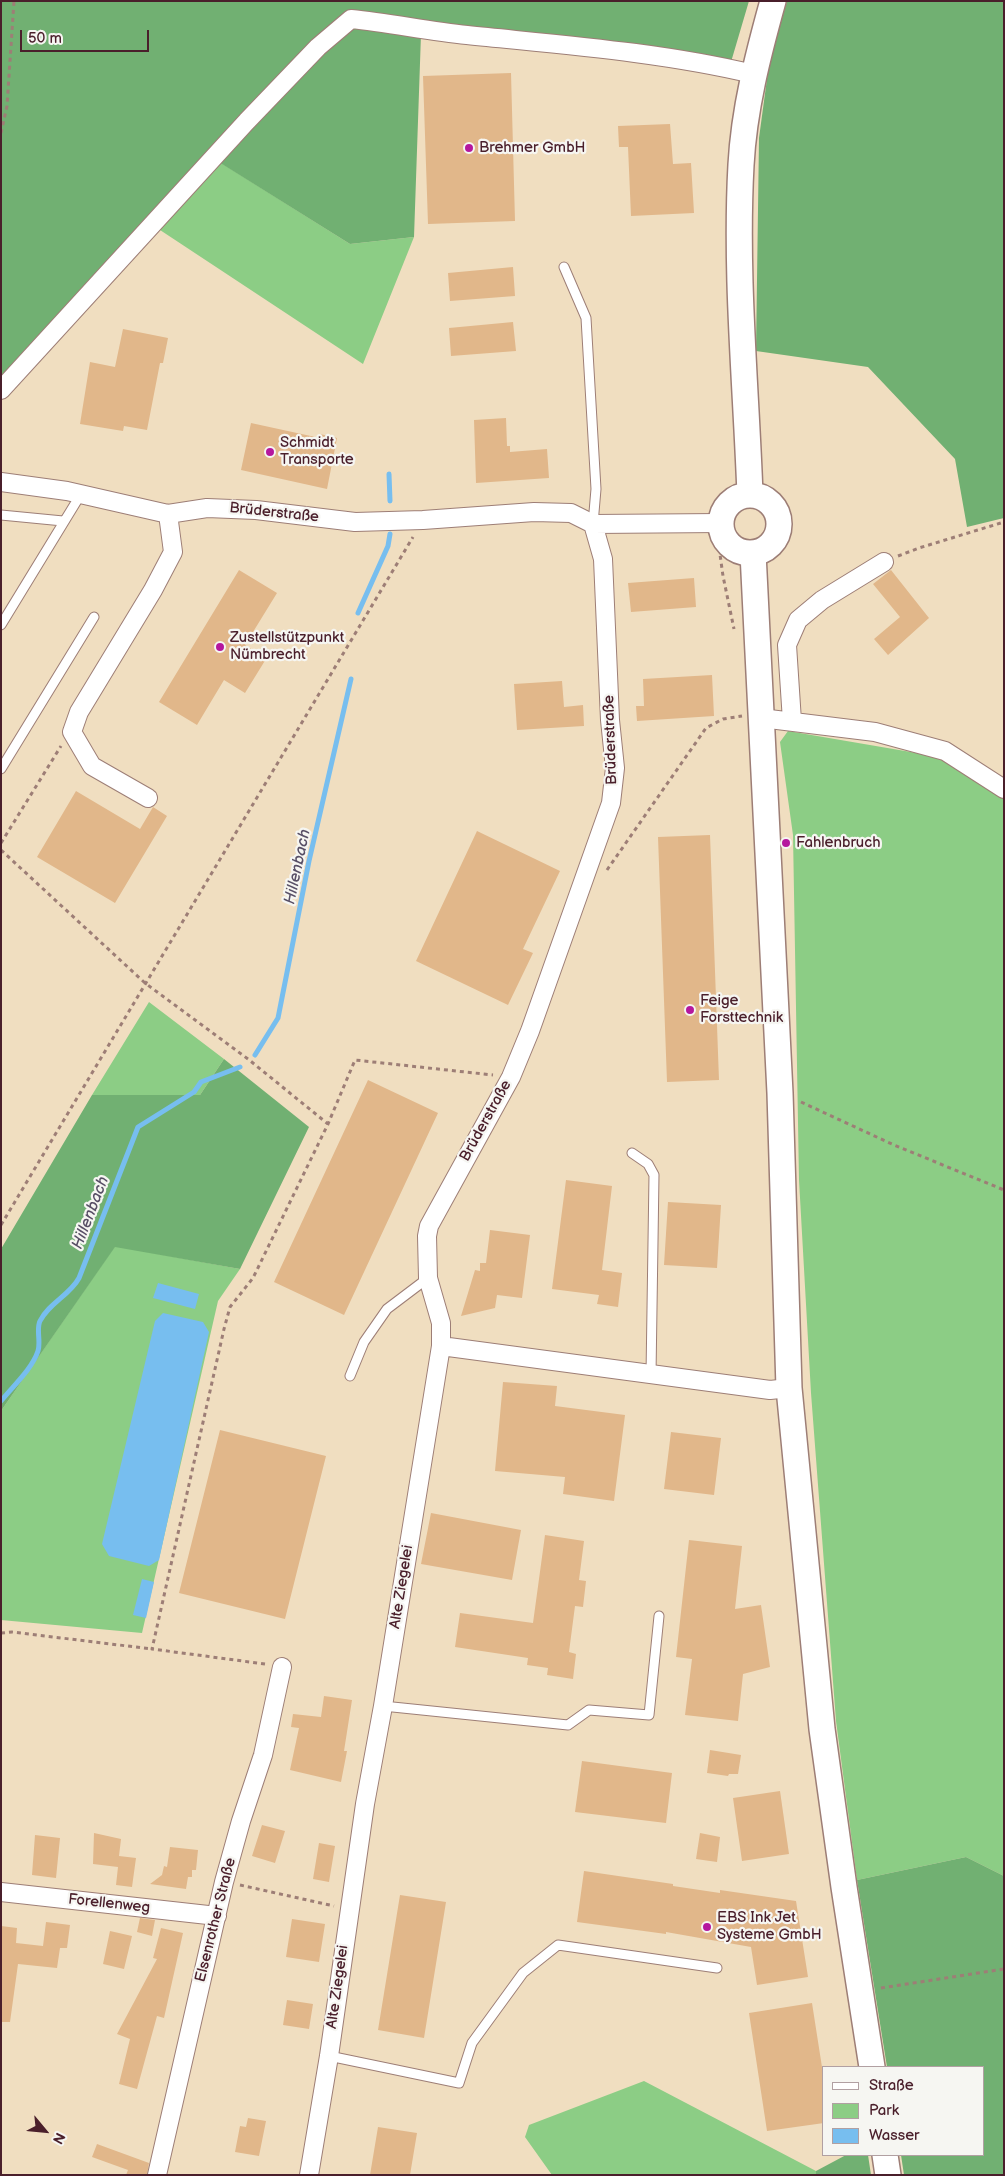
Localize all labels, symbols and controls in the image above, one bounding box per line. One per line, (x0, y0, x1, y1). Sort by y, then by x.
scale bar (22, 20, 151, 52)
text: 50 m (28, 29, 62, 48)
place label: Brehmer GmbH (479, 139, 586, 157)
marker: Brehmer GmbH (463, 142, 475, 154)
place label: Schmidt Transporte (280, 434, 354, 469)
marker: Schmidt Transporte (264, 446, 276, 458)
street label: Brüderstraße (228, 499, 320, 527)
place label: Zustellstützpunkt Nümbrecht (230, 629, 344, 664)
marker: Zustellstützpunkt Nümbrecht (214, 641, 226, 653)
street label: Brüderstraße (600, 695, 622, 785)
water label: Hillenbach (281, 828, 315, 906)
place label: Fahlenbruch (796, 834, 880, 852)
marker: Fahlenbruch (780, 837, 792, 849)
place label: Feige Forsttechnik (700, 992, 783, 1027)
marker: Feige Forsttechnik (684, 1004, 696, 1016)
street label: Brüderstraße (456, 1077, 516, 1165)
water label: Hillenbach (68, 1174, 114, 1252)
street label: Alte Ziegelei (387, 1544, 417, 1630)
street label: Elsenrother Straße (192, 1856, 240, 1984)
street label: Forellenweg (67, 1891, 151, 1917)
place label: EBS Ink Jet Systeme GmbH (717, 1909, 822, 1944)
marker: EBS Ink Jet Systeme GmbH (701, 1921, 713, 1933)
street label: Alte Ziegelei (323, 1944, 353, 2030)
legend (822, 2066, 985, 2156)
text: Straße (869, 2076, 914, 2095)
text: Park (869, 2101, 899, 2120)
north arrow (20, 2106, 70, 2156)
text: Wasser (869, 2126, 919, 2145)
text: N (49, 2130, 69, 2147)

